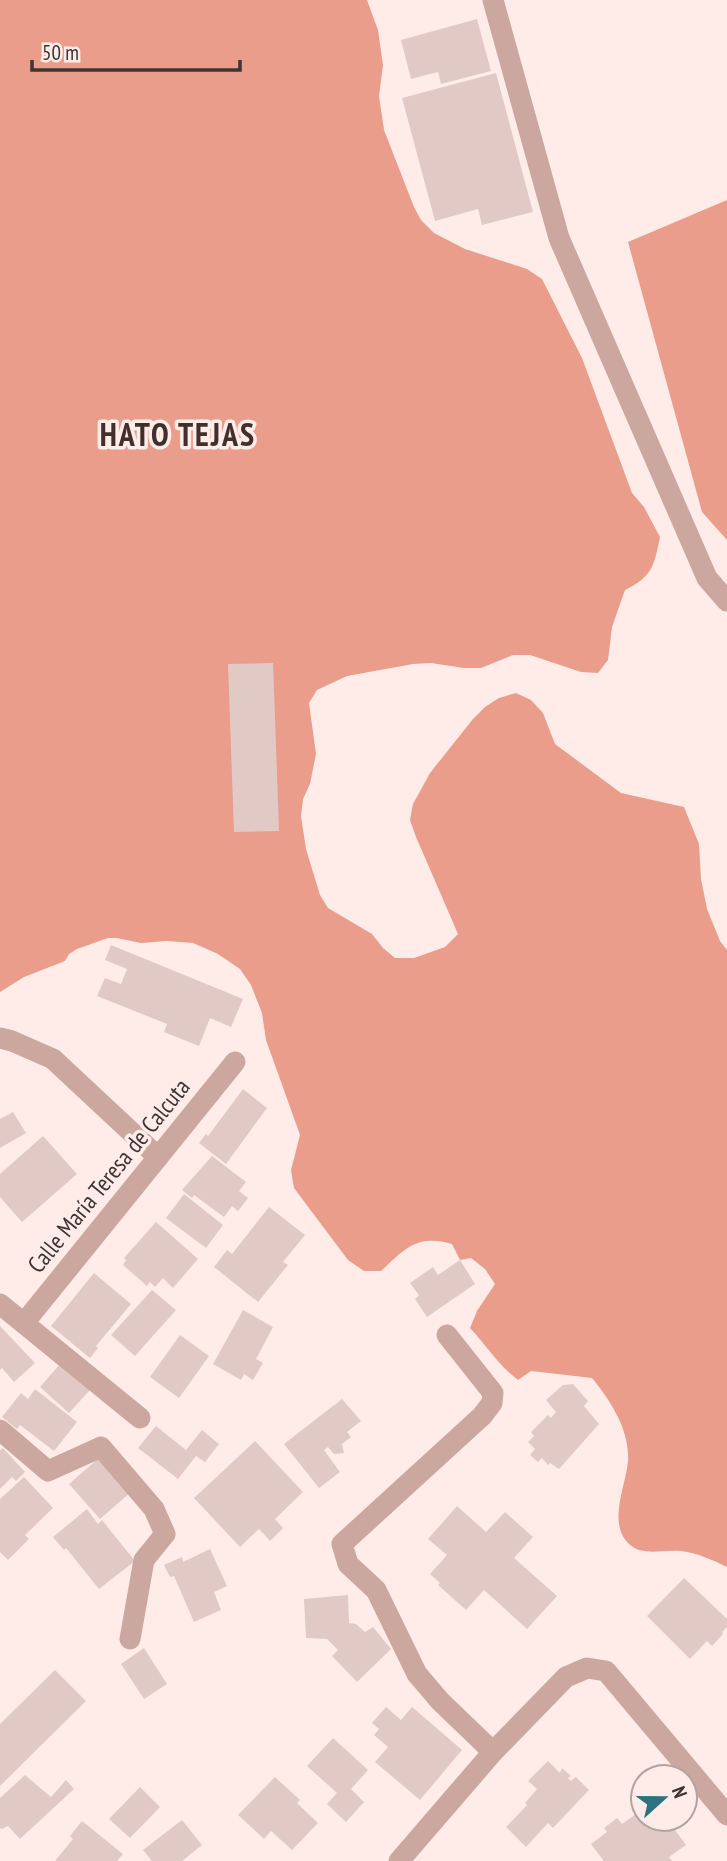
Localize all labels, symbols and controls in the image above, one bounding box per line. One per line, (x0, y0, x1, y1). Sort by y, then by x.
scale bar (32, 28, 240, 72)
text: 50 m (42, 39, 79, 66)
district label: HATO TEJAS (100, 413, 256, 455)
street label: Calle María Teresa de Calcuta (21, 1072, 197, 1279)
north arrow (629, 1763, 699, 1833)
text: N (667, 1783, 693, 1801)

